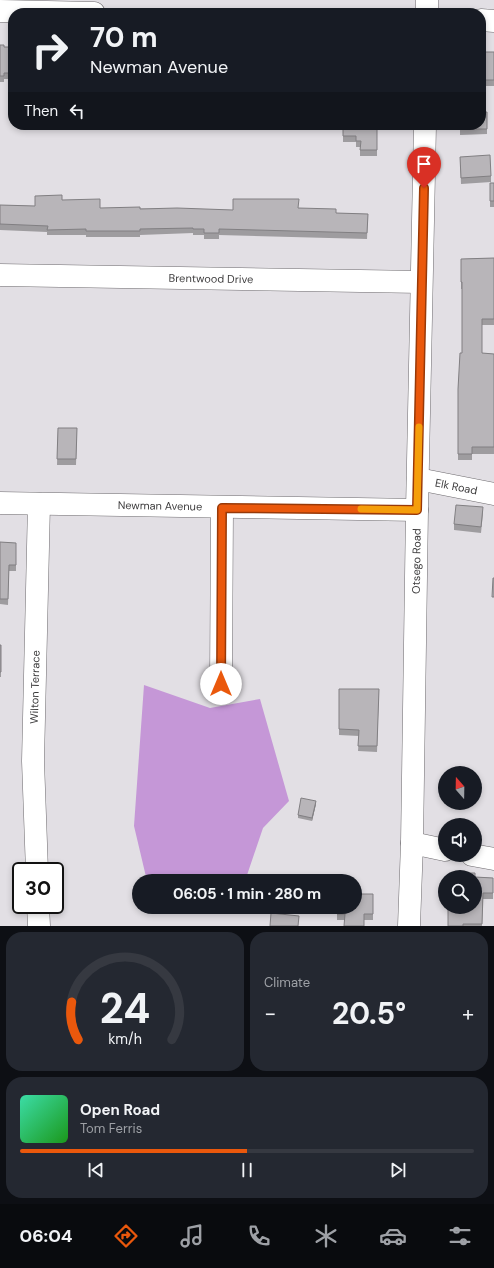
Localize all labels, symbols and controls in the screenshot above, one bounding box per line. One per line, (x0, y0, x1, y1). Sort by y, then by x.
text: 70 m (90, 19, 158, 56)
icon: right (24, 24, 76, 76)
text: Newman Avenue (90, 55, 228, 79)
icon: left (66, 100, 88, 122)
text: Then (24, 101, 58, 121)
pin (407, 147, 441, 188)
icon: arrive (413, 153, 435, 175)
street label: Brentwood Drive (169, 271, 253, 286)
street label: Elk Road (434, 476, 479, 498)
street label: Newman Avenue (118, 498, 202, 513)
street label: Otsego Road (409, 528, 424, 594)
street label: Wilton Terrace (27, 650, 43, 724)
position arrow (200, 663, 242, 705)
north arrow (438, 766, 482, 810)
map controls (438, 766, 482, 914)
button: sound (438, 818, 482, 862)
speed limit sign: 30 (12, 862, 64, 914)
button: search (438, 870, 482, 914)
text: 06:05 · 1 min · 280 m (173, 884, 321, 904)
text: Climate (264, 974, 310, 991)
text: 24 (100, 981, 150, 1035)
text: 20.5° (332, 994, 406, 1033)
text: − (264, 999, 276, 1028)
text: + (462, 999, 474, 1028)
text: km/h (108, 1029, 142, 1047)
text: Open Road (80, 1100, 160, 1120)
text: Tom Ferris (80, 1120, 142, 1137)
icon: previous (85, 1159, 107, 1181)
icon: pause (236, 1159, 258, 1181)
icon: next (387, 1159, 409, 1181)
icon: directions (112, 1222, 140, 1250)
icon: music (178, 1222, 206, 1250)
icon: phone (245, 1222, 273, 1250)
icon: climate (312, 1222, 340, 1250)
icon: car (379, 1222, 407, 1250)
icon: filters (446, 1222, 474, 1250)
text: 06:04 (19, 1224, 73, 1248)

